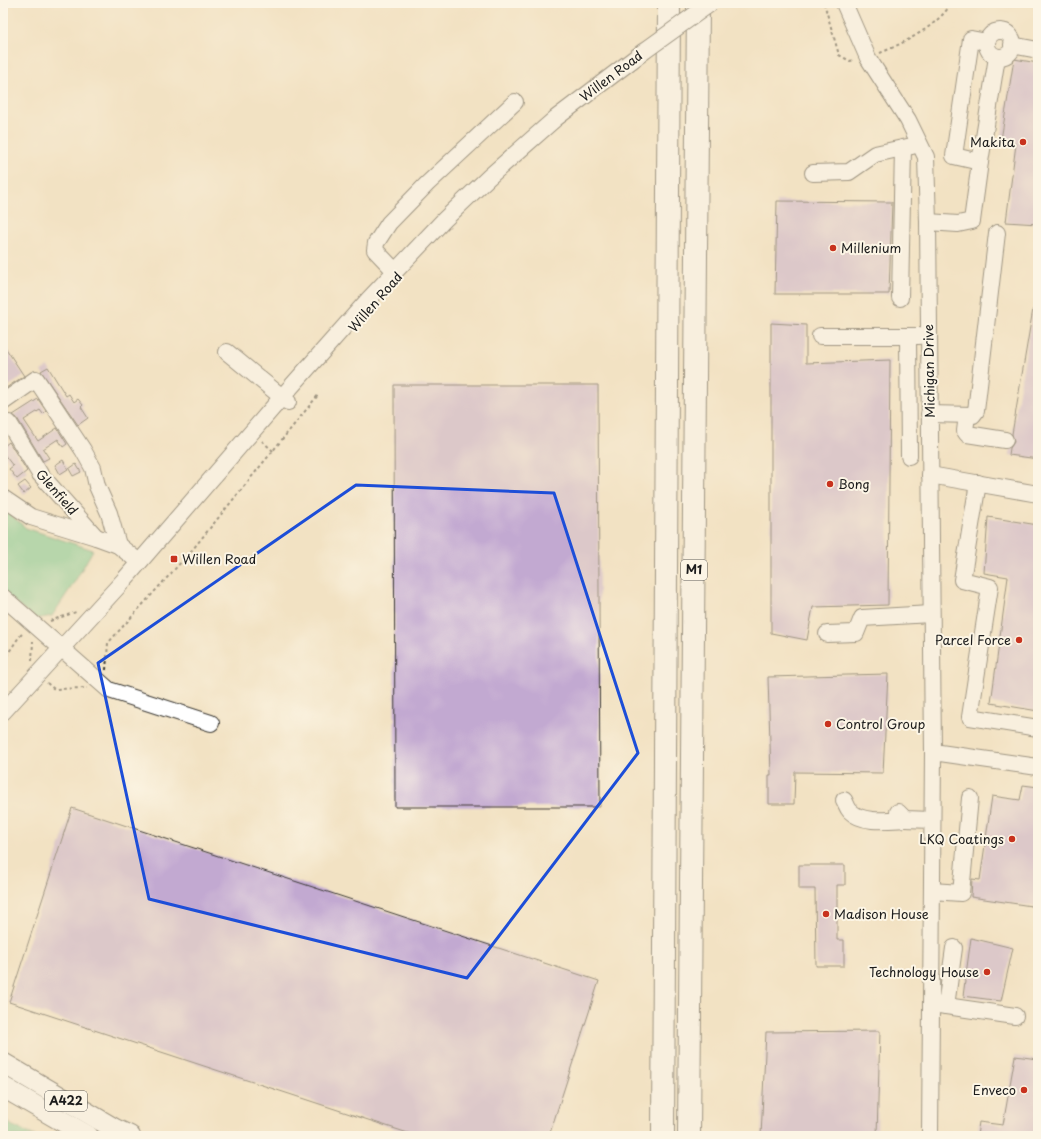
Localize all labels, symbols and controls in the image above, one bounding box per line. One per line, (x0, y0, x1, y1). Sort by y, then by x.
street label: Willen Road (575, 46, 646, 106)
place label: Makita (970, 132, 1016, 151)
marker: Makita (1018, 137, 1028, 147)
place label: Millenium (841, 238, 901, 257)
marker: Millenium (828, 243, 838, 253)
street label: Willen Road (343, 267, 406, 336)
street label: Michigan Drive (918, 324, 939, 418)
street label: Glenfield (32, 465, 83, 519)
place label: Bong (838, 474, 870, 493)
marker: Bong (825, 479, 835, 489)
place label: Willen Road (182, 549, 256, 568)
marker: Willen Road (169, 554, 179, 564)
road number: M1 (681, 560, 707, 580)
place label: Parcel Force (935, 630, 1011, 649)
marker: Parcel Force (1014, 635, 1024, 645)
place label: Control Group (836, 714, 925, 733)
marker: Control Group (823, 719, 833, 729)
place label: LKQ Coatings (919, 829, 1004, 848)
marker: LKQ Coatings (1007, 834, 1017, 844)
place label: Madison House (834, 904, 929, 923)
marker: Madison House (821, 909, 831, 919)
place label: Technology House (869, 962, 979, 981)
marker: Technology House (982, 967, 992, 977)
place label: Enveco (973, 1080, 1016, 1099)
marker: Enveco (1019, 1085, 1029, 1095)
road number: A422 (45, 1091, 87, 1111)

